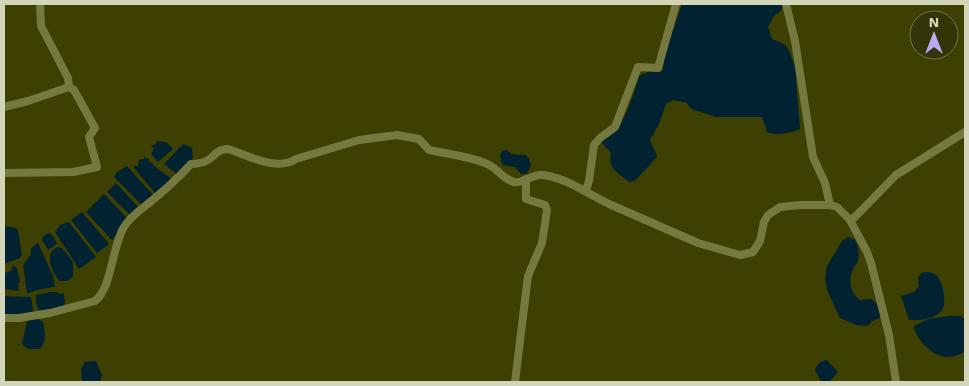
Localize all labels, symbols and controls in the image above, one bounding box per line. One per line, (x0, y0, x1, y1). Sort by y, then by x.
north arrow (909, 10, 959, 60)
text: N (929, 14, 939, 30)

